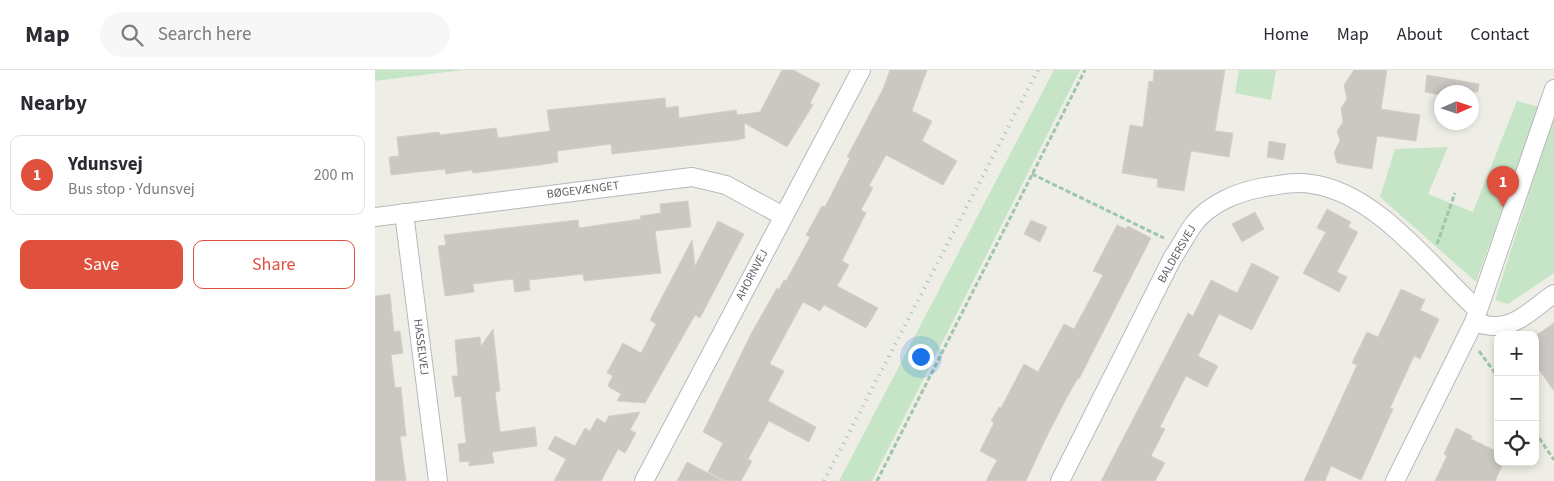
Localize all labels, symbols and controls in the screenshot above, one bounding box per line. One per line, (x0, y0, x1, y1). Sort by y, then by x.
search box (100, 12, 450, 57)
text: Map (25, 17, 70, 52)
icon: search (118, 21, 146, 49)
text: Search here (158, 21, 251, 48)
text: Home (1263, 22, 1309, 47)
text: Map (1337, 22, 1369, 47)
text: About (1397, 22, 1442, 47)
text: Contact (1470, 22, 1529, 47)
north arrow (1434, 85, 1479, 130)
text: Nearby (20, 88, 87, 118)
text: Ydunsvej (68, 151, 143, 178)
text: 1 (33, 164, 41, 186)
text: 200 m (314, 164, 354, 186)
pin: 1 (1487, 166, 1519, 207)
street label: BØGEVÆNGET (546, 177, 621, 203)
text: Bus stop · Ydunsvej (68, 178, 195, 200)
street label: BALDERSVEJ (1154, 222, 1200, 286)
button: Save (20, 240, 183, 289)
button: Share (193, 240, 355, 289)
street label: AHORNVEJ (732, 247, 772, 303)
street label: HASSELVEJ (409, 318, 433, 376)
map controls (1494, 331, 1539, 466)
button: + (1494, 331, 1539, 376)
your location (908, 344, 934, 370)
button: − (1494, 376, 1539, 421)
button: locate (1494, 421, 1539, 466)

